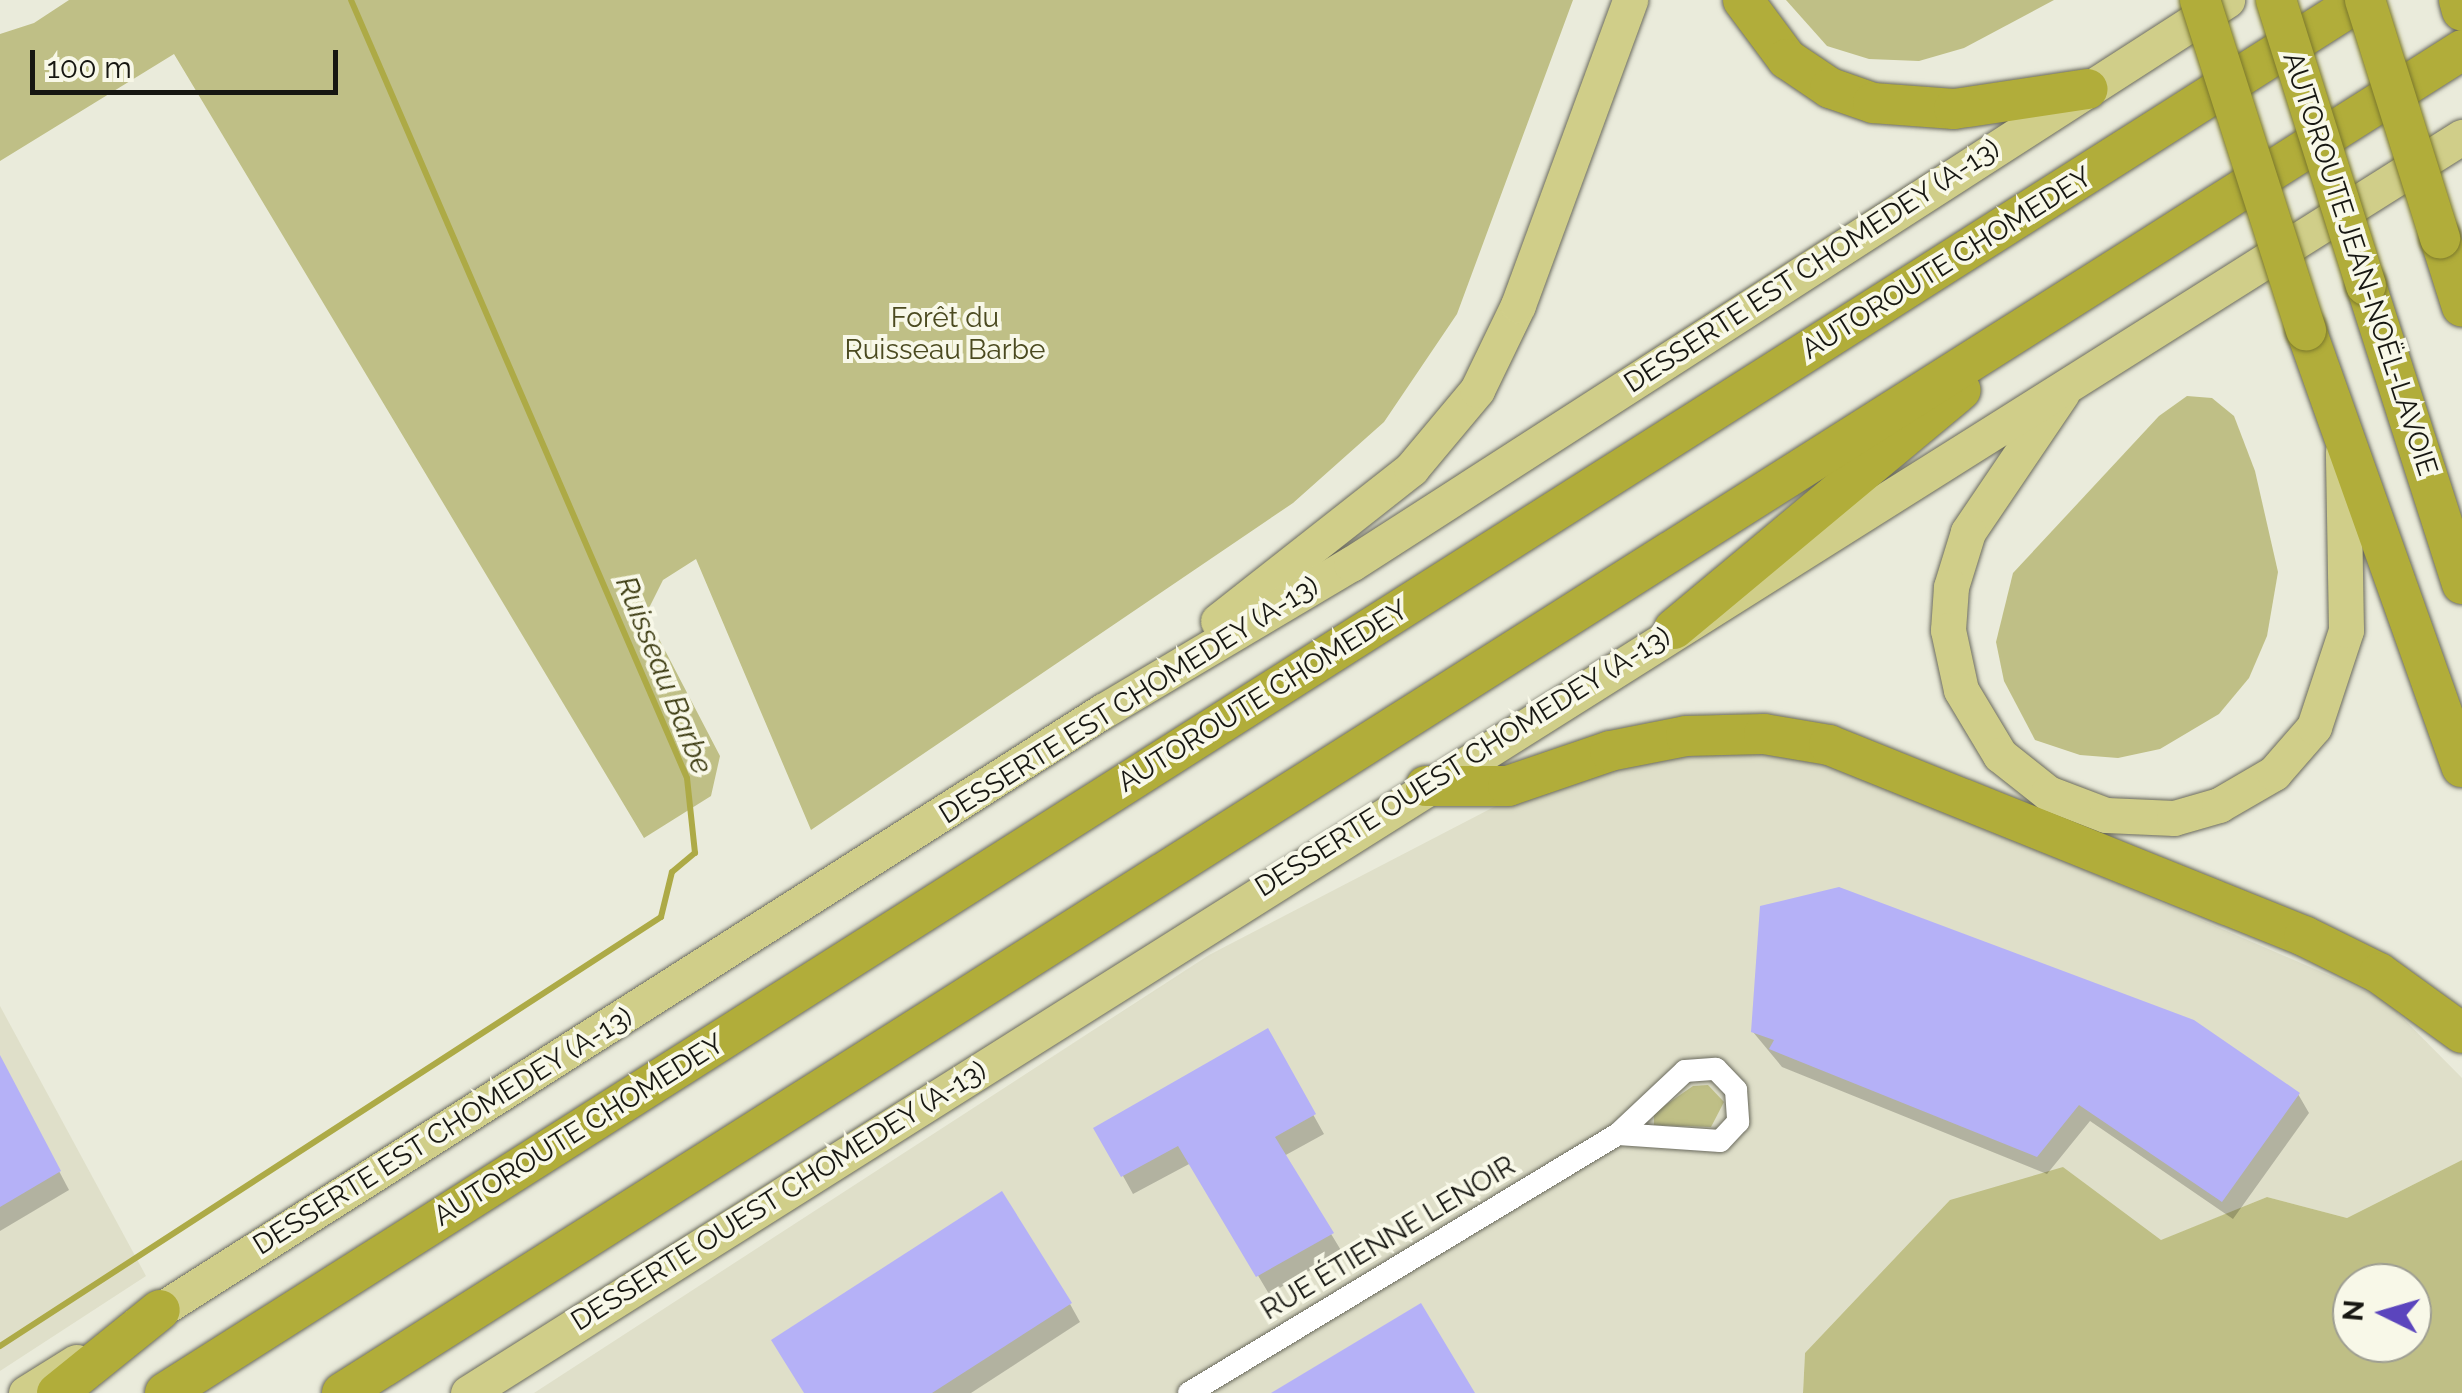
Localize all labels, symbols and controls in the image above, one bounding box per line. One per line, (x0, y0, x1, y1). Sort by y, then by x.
scale bar (35, 30, 342, 92)
street label: AUTOROUTE JEAN-NOËL-LAVOIE (2275, 48, 2445, 480)
text: 100 m (47, 50, 132, 85)
street label: DESSERTE EST CHOMEDEY (A-13) (1617, 131, 2007, 401)
street label: AUTOROUTE CHOMEDEY (1796, 160, 2098, 366)
park label: Forêt du Ruisseau Barbe (845, 301, 1045, 367)
street label: DESSERTE EST CHOMEDEY (A-13) (932, 568, 1326, 832)
water label: Ruisseau Barbe (608, 571, 720, 779)
street label: AUTOROUTE CHOMEDEY (1112, 593, 1414, 799)
street label: DESSERTE OUEST CHOMEDEY (A-13) (1248, 619, 1678, 905)
street label: DESSERTE EST CHOMEDEY (A-13) (246, 999, 640, 1263)
street label: AUTOROUTE CHOMEDEY (428, 1027, 730, 1233)
street label: DESSERTE OUEST CHOMEDEY (A-13) (564, 1053, 994, 1339)
street label: RUE ÉTIENNE LENOIR (1255, 1149, 1521, 1327)
north arrow (2332, 1263, 2432, 1363)
text: N (2336, 1298, 2371, 1323)

